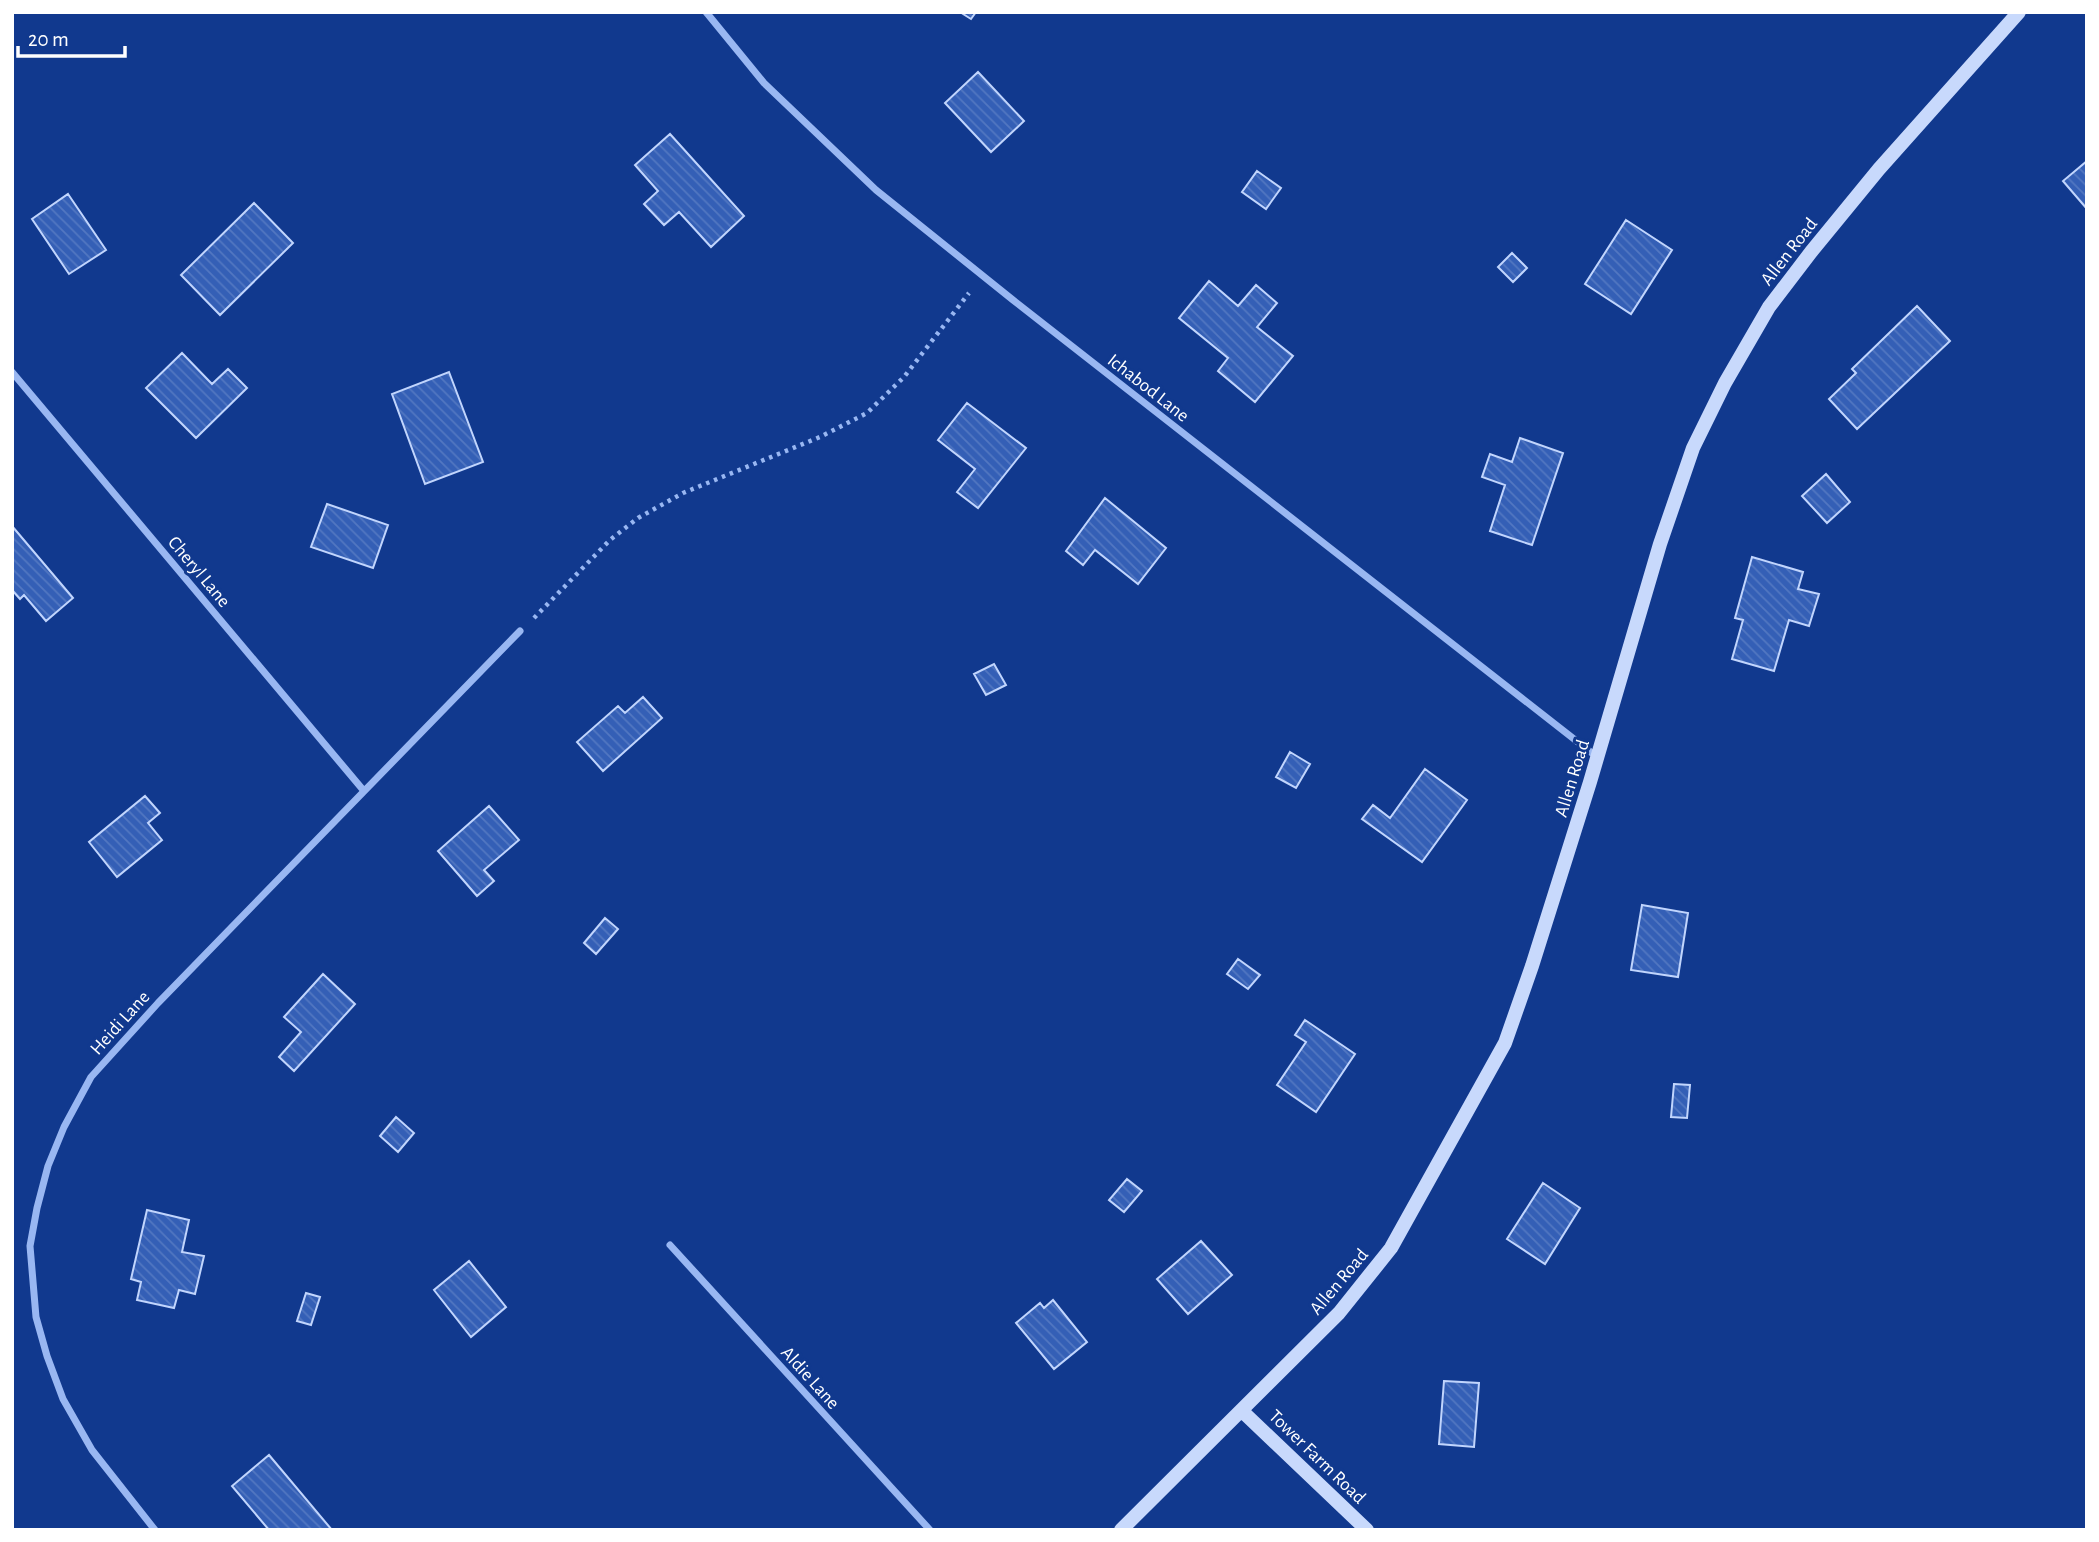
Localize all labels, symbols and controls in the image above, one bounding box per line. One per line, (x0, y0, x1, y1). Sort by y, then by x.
scale bar (18, 14, 124, 58)
text: 20 m (28, 29, 69, 50)
street label: Allen Road (1757, 214, 1821, 289)
street label: Ichabod Lane (1104, 351, 1192, 426)
street label: Cheryl Lane (164, 533, 234, 611)
street label: Allen Road (1552, 737, 1593, 819)
street label: Heidi Lane (87, 987, 153, 1059)
street label: Allen Road (1306, 1245, 1372, 1319)
street label: Aldie Lane (777, 1343, 843, 1413)
street label: Tower Farm Road (1265, 1406, 1369, 1508)

